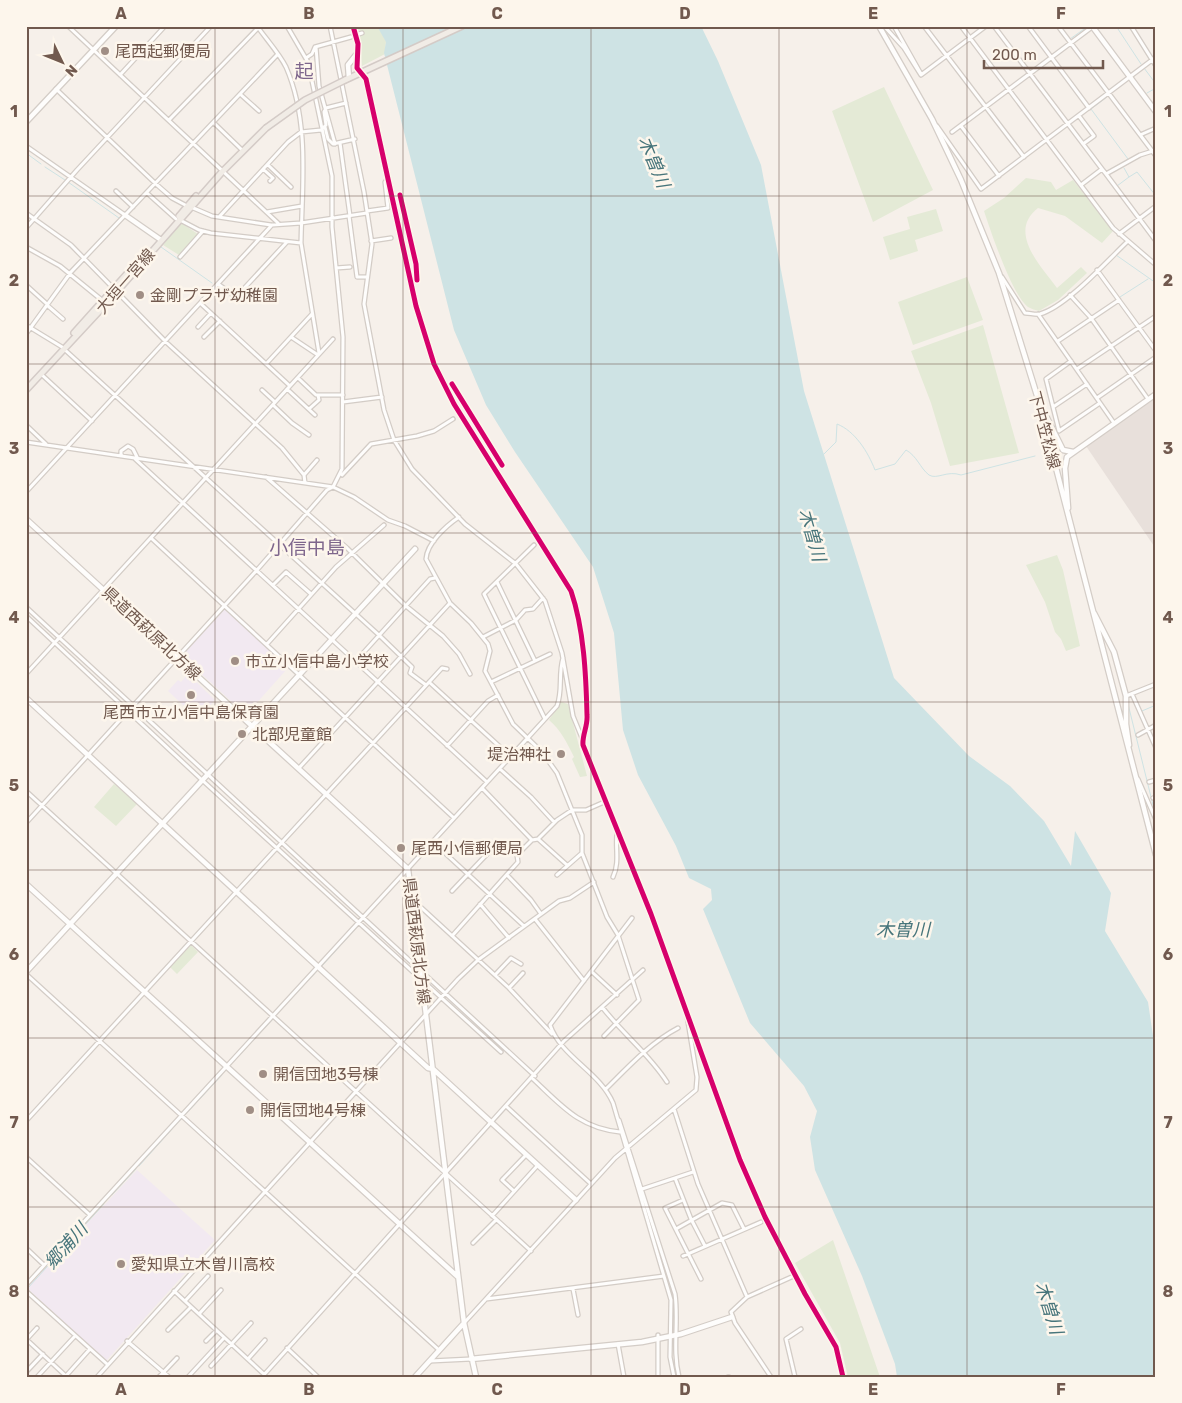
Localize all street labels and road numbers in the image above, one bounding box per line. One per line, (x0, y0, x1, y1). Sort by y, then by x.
street label: 大垣一宮線 (92, 245, 159, 318)
street label: 下中笠松線 (1025, 389, 1064, 471)
street label: 県道西萩原北方線 (98, 583, 205, 684)
street label: 県道西萩原北方線 (399, 876, 434, 1006)

